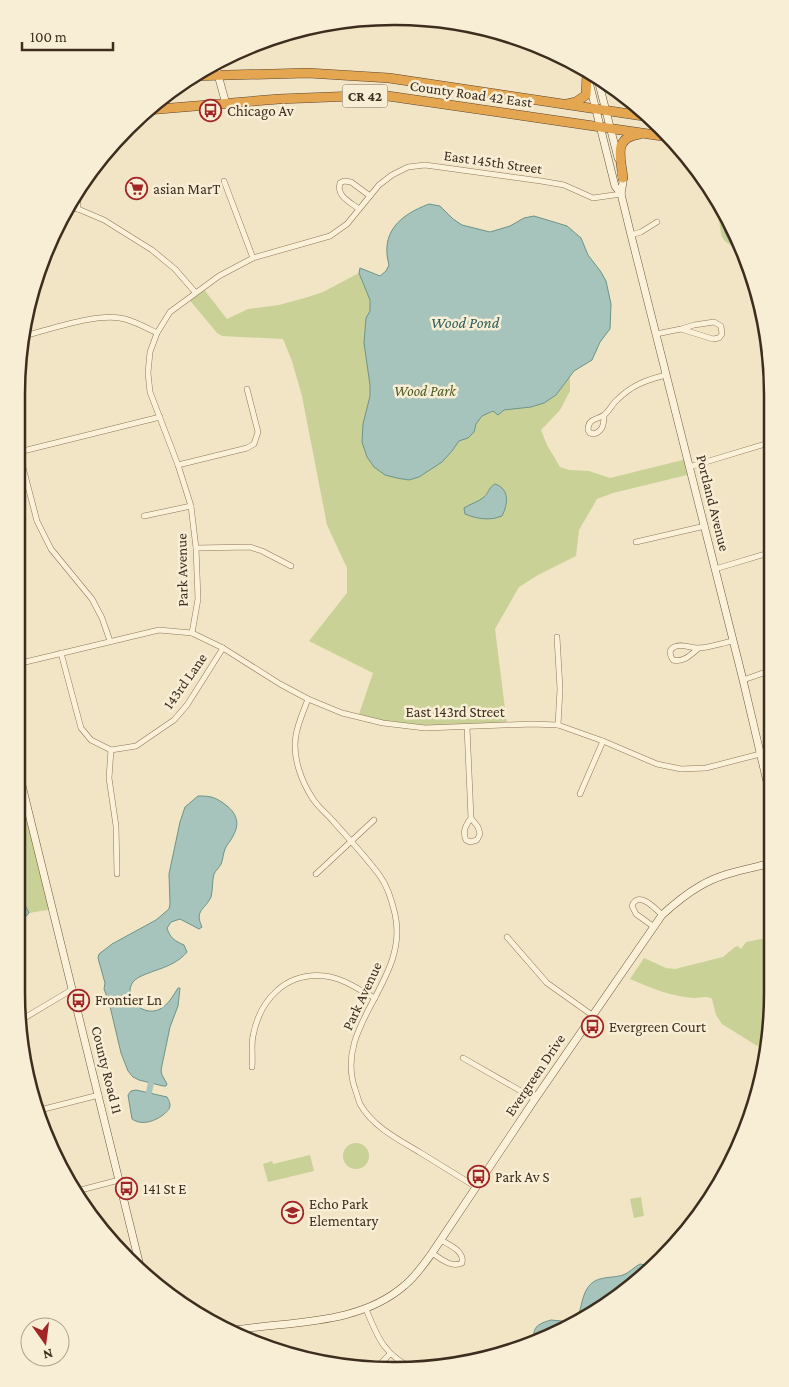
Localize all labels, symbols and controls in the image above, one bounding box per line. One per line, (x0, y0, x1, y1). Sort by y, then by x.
scale bar (22, 20, 114, 52)
text: 100 m (30, 29, 67, 45)
street label: County Road 42 East (409, 77, 534, 112)
road number: CR 42 (342, 84, 388, 108)
bus stop icon: Chicago Av (199, 99, 223, 123)
place label: Chicago Av (227, 103, 294, 120)
street label: East 145th Street (443, 147, 544, 177)
supermarket icon: asian MarT (125, 177, 149, 201)
place label: asian MarT (153, 181, 220, 197)
water label: Wood Pond (431, 314, 500, 331)
park label: Wood Park (394, 383, 457, 399)
street label: Portland Avenue (693, 453, 733, 553)
street label: Park Avenue (173, 533, 191, 607)
street label: 143rd Lane (160, 650, 210, 712)
street label: East 143rd Street (405, 704, 506, 720)
street label: Park Avenue (339, 959, 385, 1033)
bus stop icon: Frontier Ln (67, 988, 91, 1012)
place label: Frontier Ln (95, 992, 162, 1008)
bus stop icon: Evergreen Court (581, 1015, 605, 1039)
place label: Evergreen Court (609, 1019, 707, 1036)
street label: County Road 11 (87, 1024, 126, 1116)
street label: Evergreen Drive (502, 1031, 569, 1119)
bus stop icon: Park Av S (467, 1165, 491, 1189)
place label: Park Av S (495, 1169, 549, 1185)
bus stop icon: 141 St E (115, 1177, 139, 1201)
place label: 141 St E (143, 1181, 186, 1197)
place label: Echo Park Elementary (309, 1196, 379, 1230)
school or university icon: Echo Park Elementary (281, 1201, 305, 1225)
north arrow (20, 1317, 70, 1367)
text: N (41, 1346, 55, 1364)

